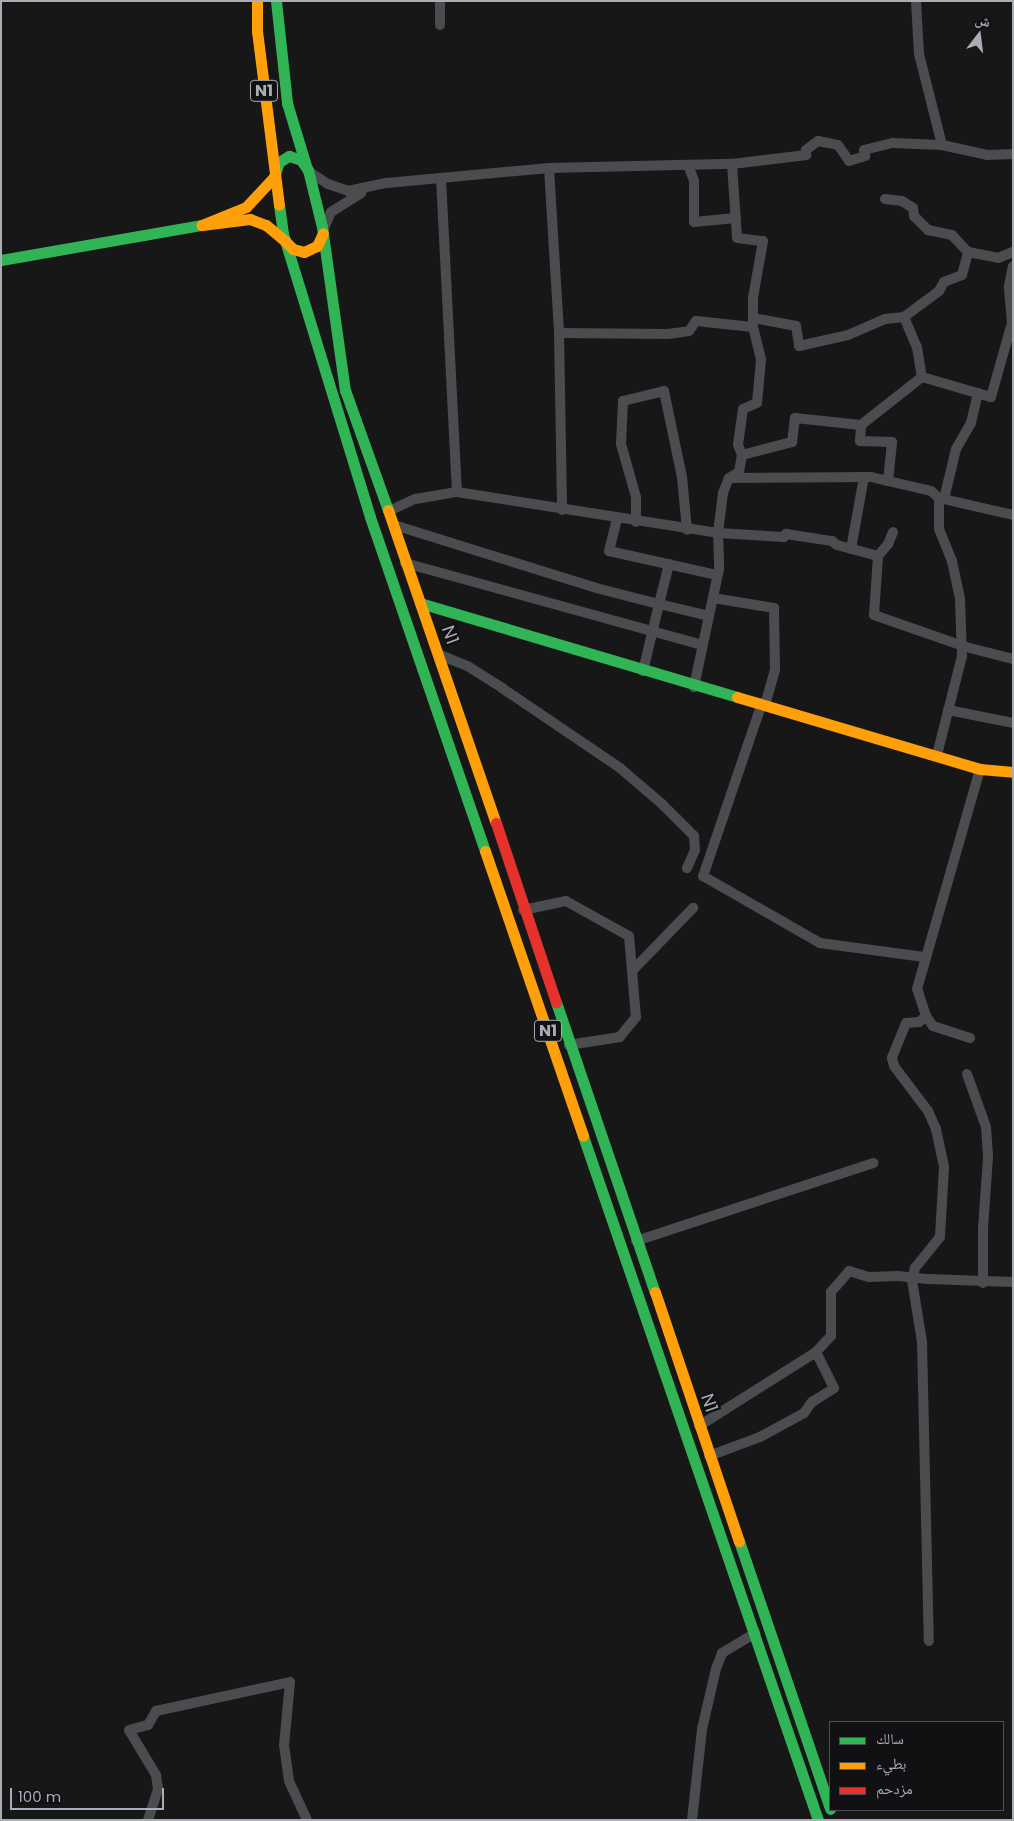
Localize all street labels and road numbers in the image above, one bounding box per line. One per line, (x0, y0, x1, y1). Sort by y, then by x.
road number: N1 (249, 78, 279, 104)
street label: N1 (437, 623, 463, 647)
road number: N1 (533, 1018, 563, 1044)
street label: N1 (696, 1391, 722, 1415)

